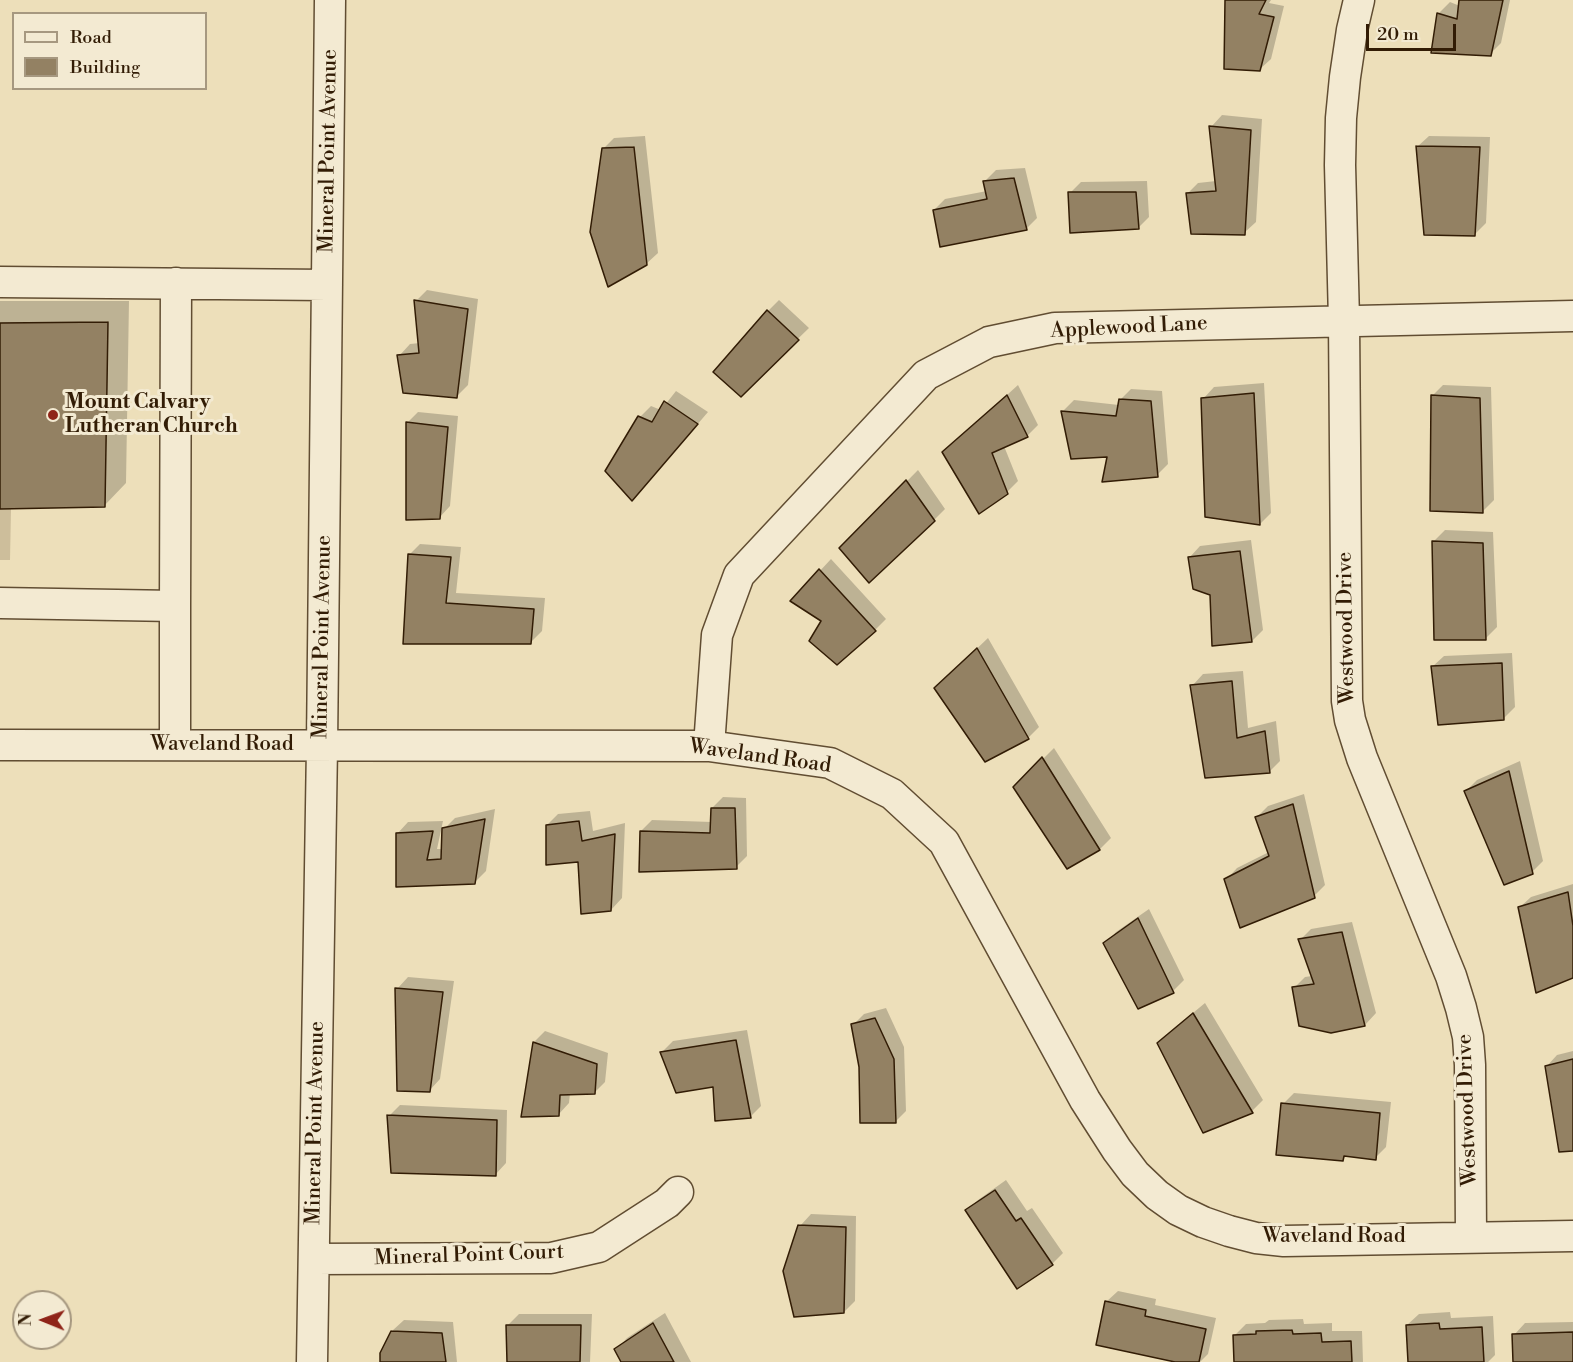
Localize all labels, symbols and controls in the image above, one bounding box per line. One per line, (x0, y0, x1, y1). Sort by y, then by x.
legend (12, 12, 207, 90)
scale bar (1369, 12, 1459, 50)
text: 20 m (1377, 23, 1419, 46)
text: Road (70, 26, 112, 49)
street label: Mineral Point Avenue (315, 49, 343, 253)
text: Building (70, 56, 140, 79)
street label: Applewood Lane (1050, 311, 1208, 345)
place label: Mount Calvary Lutheran Church (65, 390, 238, 440)
marker: Mount Calvary Lutheran Church (46, 408, 60, 422)
street label: Mineral Point Avenue (309, 535, 337, 739)
street label: Westwood Drive (1333, 551, 1361, 705)
street label: Waveland Road (150, 732, 294, 758)
street label: Waveland Road (687, 735, 833, 779)
street label: Mineral Point Avenue (302, 1021, 330, 1225)
street label: Westwood Drive (1453, 1033, 1483, 1187)
street label: Waveland Road (1262, 1224, 1406, 1250)
street label: Mineral Point Court (374, 1240, 564, 1272)
north arrow (12, 1290, 72, 1350)
text: N (16, 1313, 36, 1326)

